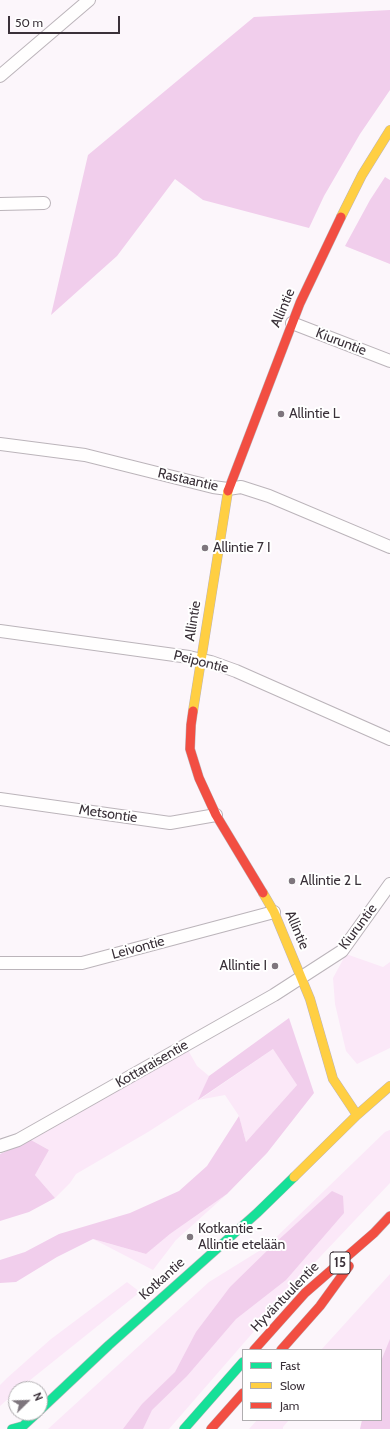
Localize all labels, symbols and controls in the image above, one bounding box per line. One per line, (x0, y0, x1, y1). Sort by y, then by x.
scale bar (10, 8, 122, 34)
text: 50 m (15, 15, 43, 30)
street label: Allintie (267, 286, 299, 330)
street label: Kiuruntie (313, 325, 369, 359)
place label: Allintie L (289, 406, 340, 422)
marker: Allintie L (276, 409, 286, 419)
street label: Rastaantie (156, 465, 220, 495)
place label: Allintie 7 I (213, 540, 271, 556)
marker: Allintie 7 I (200, 543, 210, 553)
street label: Allintie (182, 600, 204, 642)
street label: Peipontie (172, 647, 230, 677)
street label: Metsontie (78, 802, 138, 826)
place label: Allintie 2 L (300, 873, 361, 889)
marker: Allintie 2 L (287, 876, 297, 886)
street label: Kiuruntie (335, 901, 381, 953)
street label: Allintie (281, 908, 313, 952)
street label: Leivontie (110, 933, 166, 963)
place label: Allintie I (220, 958, 267, 974)
marker: Allintie I (270, 961, 280, 971)
street label: Kottaraisentie (113, 1037, 191, 1091)
place label: Kotkantie - Allintie etelään (198, 1221, 285, 1254)
marker: Kotkantie - Allintie etelään (185, 1232, 195, 1242)
road number: 15 (330, 1252, 350, 1274)
street label: Kotkantie (136, 1254, 188, 1304)
street label: Hyväntuulentie (248, 1259, 322, 1335)
legend (242, 1349, 382, 1421)
text: Fast (280, 1358, 300, 1373)
text: Slow (280, 1378, 305, 1393)
north arrow (8, 1381, 48, 1421)
text: N (30, 1390, 46, 1403)
text: Jam (280, 1398, 299, 1413)

